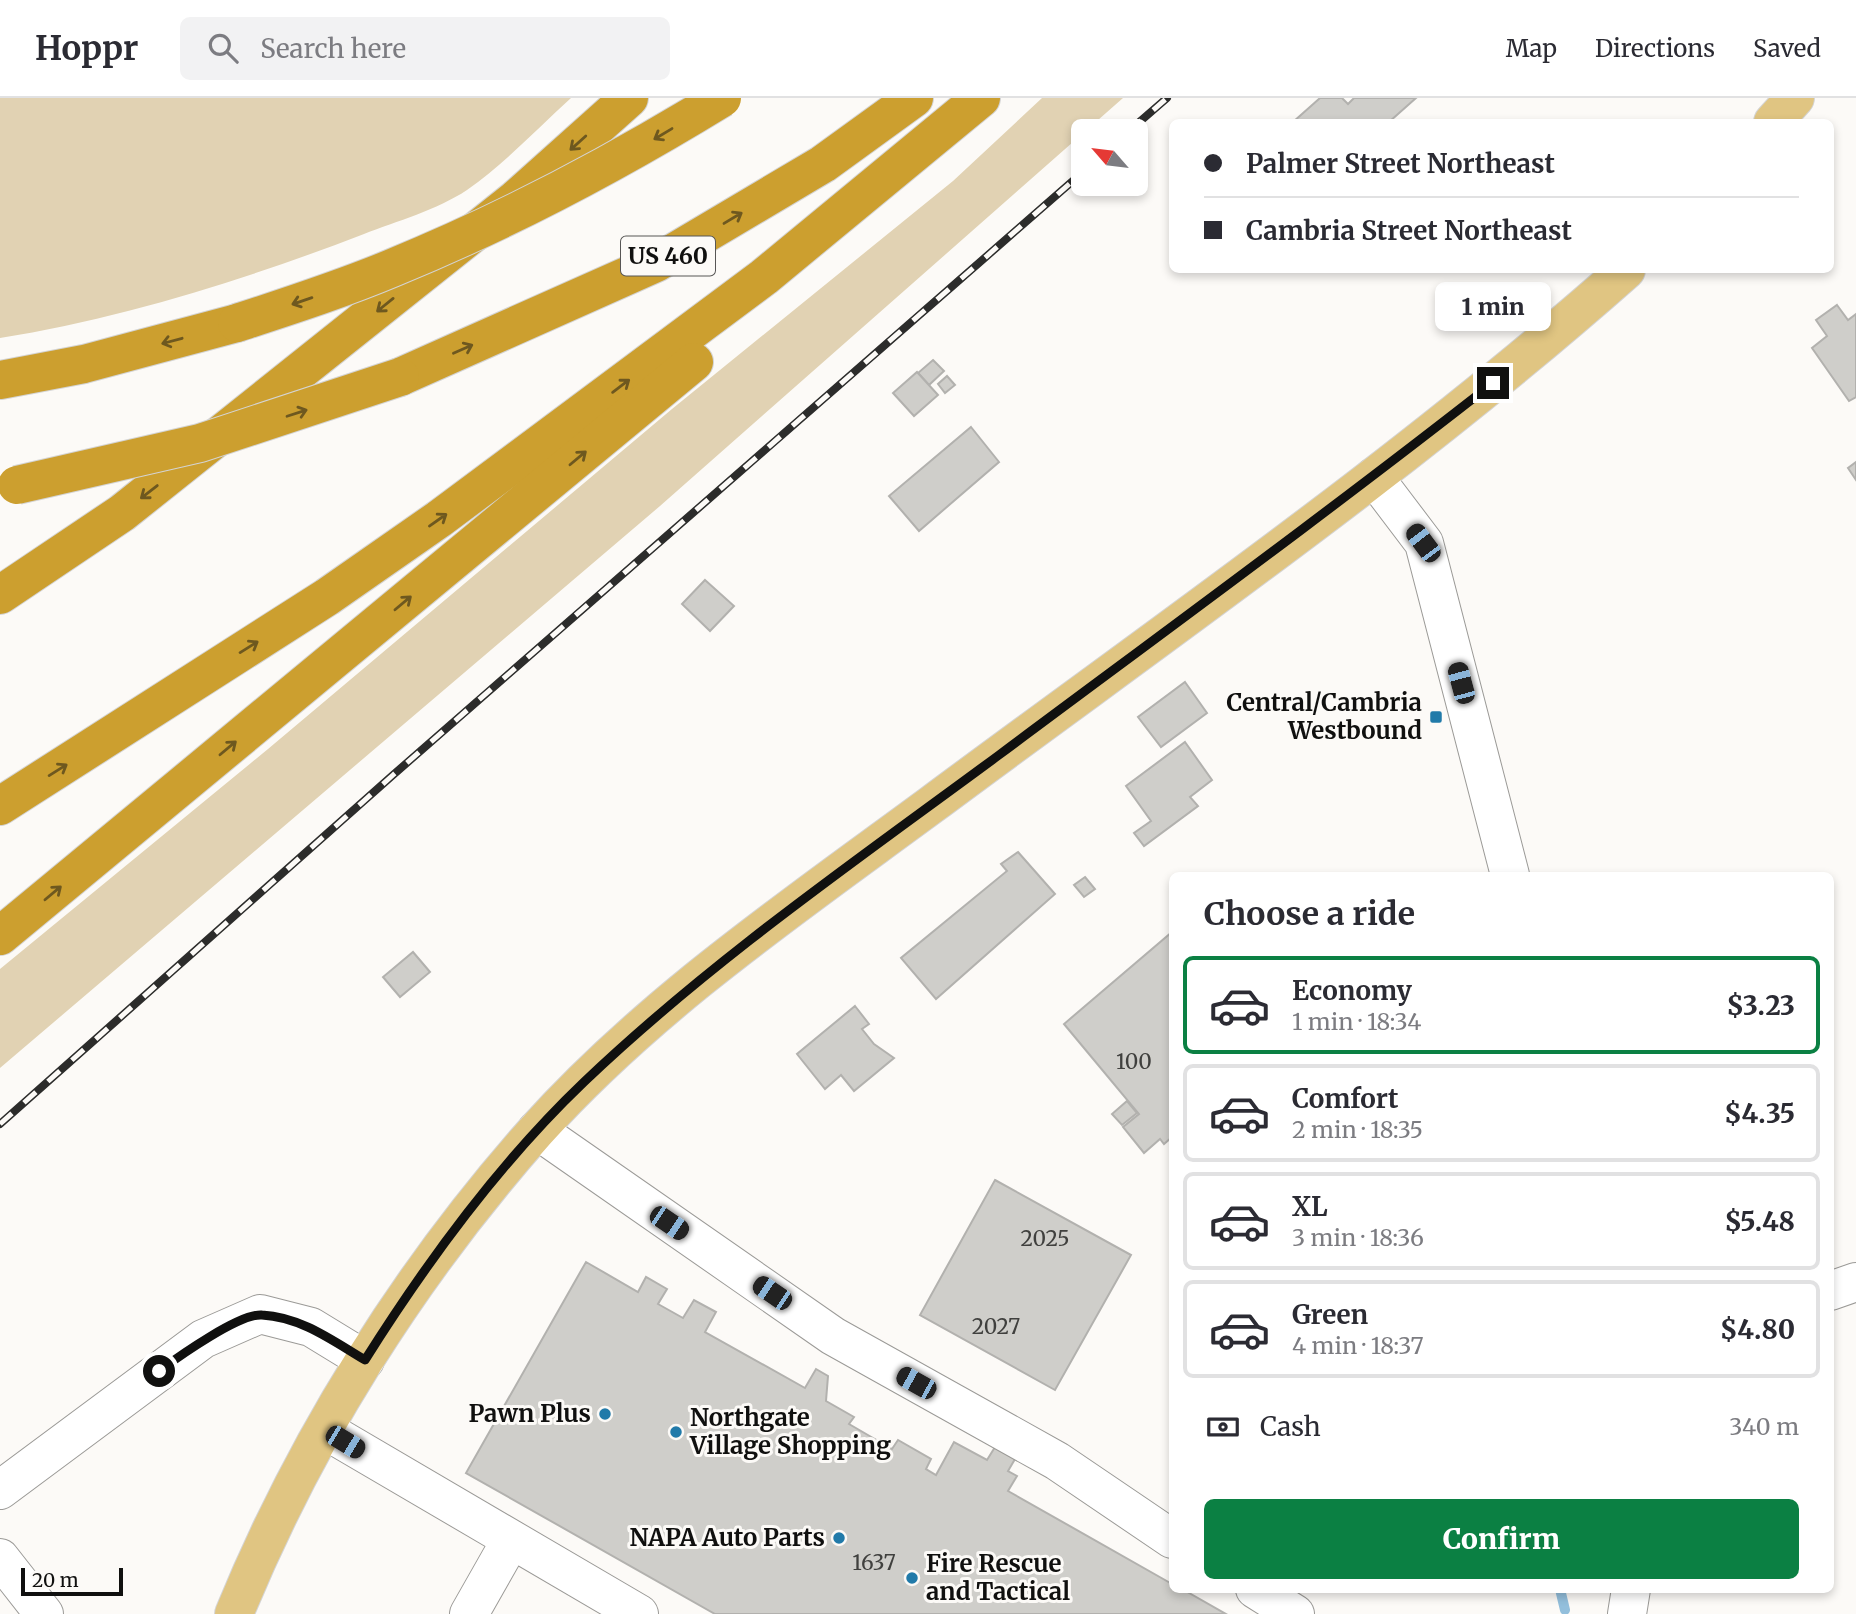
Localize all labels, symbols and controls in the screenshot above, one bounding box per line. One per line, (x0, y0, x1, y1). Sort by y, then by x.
search box (180, 17, 670, 80)
text: Hoppr (35, 28, 138, 69)
icon: search (204, 29, 242, 67)
text: Search here (260, 32, 406, 65)
text: Map (1506, 33, 1557, 64)
text: Directions (1595, 33, 1715, 64)
text: Saved (1753, 33, 1821, 64)
north arrow (1071, 119, 1148, 196)
map controls (1071, 119, 1148, 196)
one-way arrow (654, 127, 674, 141)
one-way arrow (570, 135, 587, 152)
text: Palmer Street Northeast (1246, 147, 1555, 180)
one-way arrow (722, 210, 742, 224)
text: Cambria Street Northeast (1246, 214, 1572, 247)
road number: US 460 (621, 237, 715, 276)
callout: 1 min (1435, 282, 1551, 330)
text: 1 min (1461, 292, 1525, 321)
one-way arrow (292, 296, 314, 309)
one-way arrow (376, 297, 394, 312)
one-way arrow (161, 335, 183, 348)
one-way arrow (451, 342, 473, 355)
route end (1477, 367, 1509, 399)
one-way arrow (612, 378, 630, 393)
one-way arrow (285, 406, 307, 418)
one-way arrow (569, 450, 587, 465)
one-way arrow (141, 484, 159, 500)
one-way arrow (428, 513, 447, 527)
car (1402, 520, 1445, 566)
one-way arrow (394, 595, 412, 611)
one-way arrow (239, 639, 258, 654)
car (1446, 660, 1477, 706)
place label: Central/Cambria Westbound (1226, 687, 1422, 746)
marker: Central/Cambria Westbound (1428, 709, 1444, 725)
one-way arrow (218, 740, 236, 756)
one-way arrow (47, 762, 67, 776)
one-way arrow (43, 885, 61, 901)
text: Choose a ride (1204, 894, 1415, 934)
icon: car (1208, 974, 1271, 1037)
text: Economy (1292, 974, 1412, 1007)
text: $3.23 (1726, 989, 1795, 1022)
text: 1 min · 18:34 (1292, 1007, 1421, 1036)
house number: 100 (1116, 1048, 1152, 1075)
icon: car (1208, 1082, 1271, 1145)
text: Comfort (1292, 1082, 1398, 1115)
text: $4.35 (1724, 1097, 1795, 1130)
text: 2 min · 18:35 (1292, 1115, 1423, 1144)
icon: car (1208, 1190, 1271, 1253)
text: XL (1292, 1190, 1328, 1223)
car (646, 1203, 693, 1243)
text: $5.48 (1724, 1205, 1795, 1238)
text: 3 min · 18:36 (1292, 1223, 1424, 1252)
house number: 2025 (1021, 1225, 1069, 1252)
car (749, 1273, 796, 1313)
icon: car (1208, 1298, 1271, 1361)
text: Green (1292, 1298, 1368, 1331)
house number: 2027 (972, 1313, 1020, 1340)
text: $4.80 (1720, 1313, 1795, 1346)
text: 4 min · 18:37 (1292, 1331, 1424, 1360)
route start (143, 1355, 175, 1387)
car (893, 1364, 940, 1402)
place label: Pawn Plus (469, 1398, 591, 1429)
place label: Northgate Village Shopping (689, 1402, 891, 1461)
marker: Pawn Plus (597, 1406, 613, 1422)
icon: cash (1204, 1408, 1242, 1446)
text: Cash (1260, 1410, 1321, 1443)
text: 340 m (1729, 1412, 1799, 1441)
car (322, 1422, 369, 1462)
marker: Northgate Village Shopping (668, 1424, 684, 1440)
button: Confirm (1204, 1499, 1799, 1579)
place label: NAPA Auto Parts (629, 1522, 825, 1553)
marker: NAPA Auto Parts (831, 1530, 847, 1546)
place label: Fire Rescue and Tactical (926, 1548, 1070, 1607)
house number: 1637 (852, 1549, 896, 1576)
scale bar (21, 1565, 122, 1597)
text: 20 m (32, 1568, 79, 1592)
marker: Fire Rescue and Tactical (904, 1570, 920, 1586)

